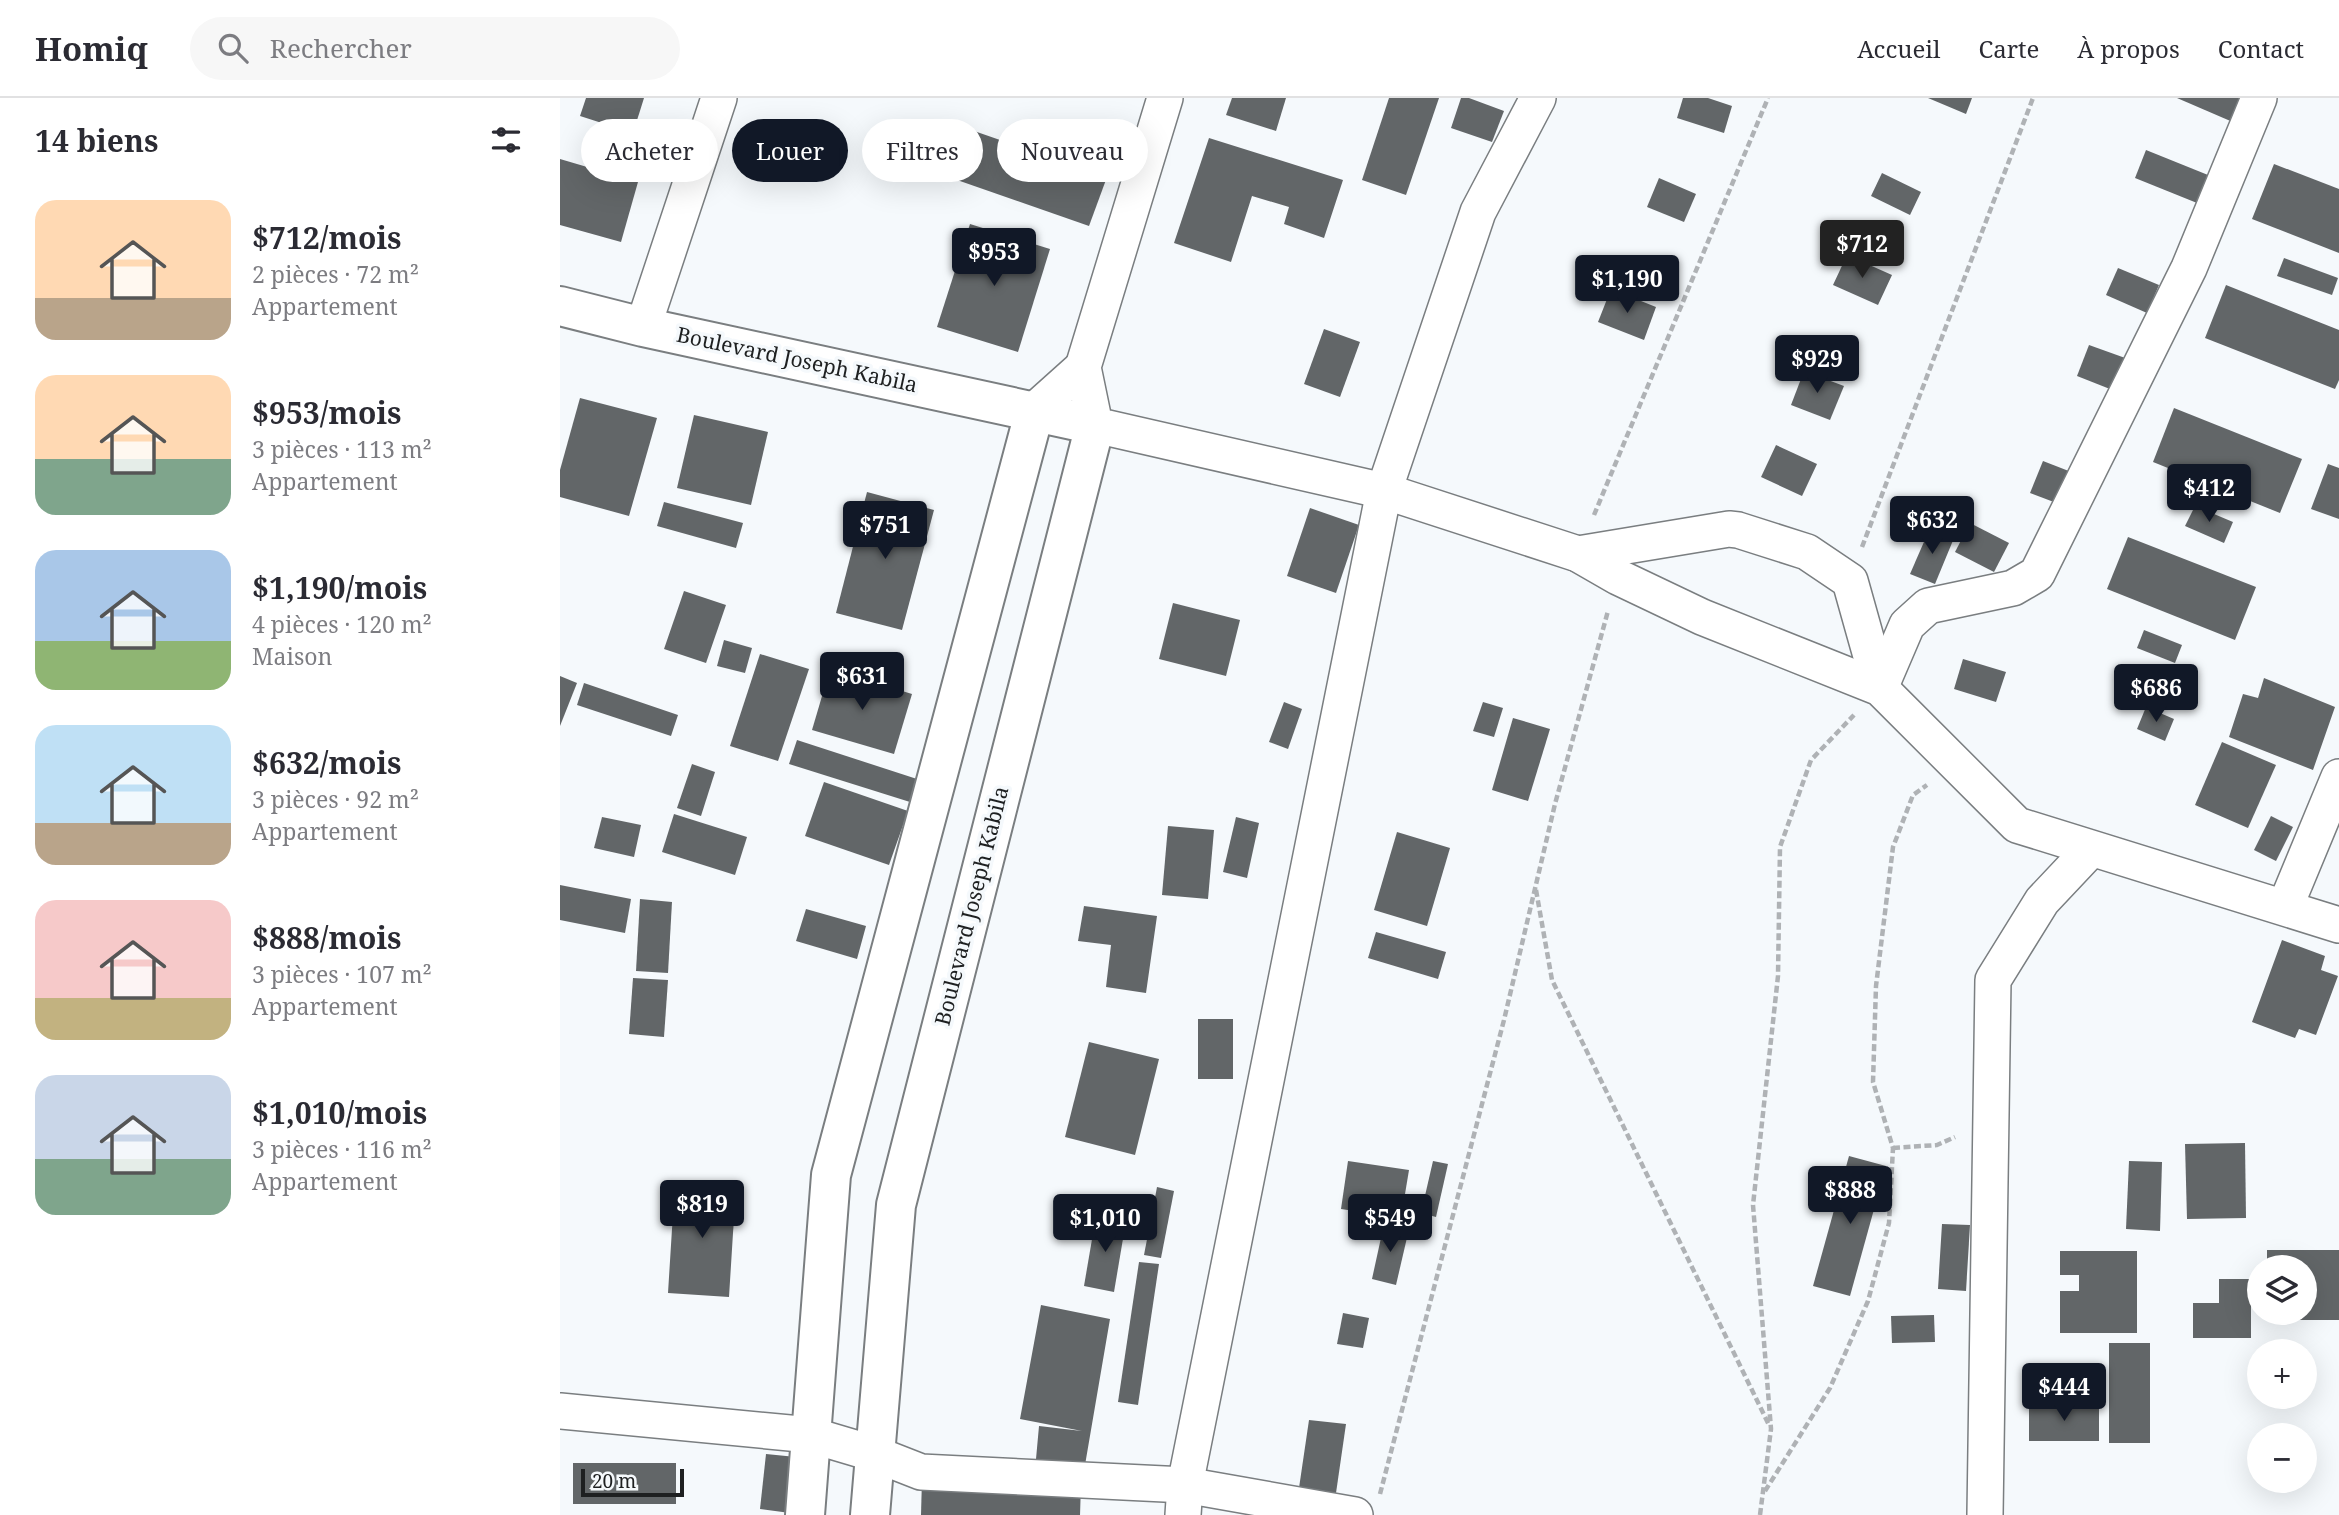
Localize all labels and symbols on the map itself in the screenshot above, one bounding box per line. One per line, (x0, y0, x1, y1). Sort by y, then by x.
pin: $712 (1821, 220, 1903, 280)
pin: $953 (953, 228, 1035, 288)
pin: $1,190 (1570, 256, 1684, 315)
street label: Boulevard Joseph Kabila (674, 320, 920, 398)
pin: $929 (1776, 336, 1858, 395)
pin: $412 (2168, 464, 2250, 524)
pin: $632 (1891, 496, 1973, 556)
pin: $751 (844, 502, 926, 561)
pin: $631 (821, 652, 903, 712)
pin: $686 (2115, 664, 2197, 724)
street label: Boulevard Joseph Kabila (928, 783, 1014, 1028)
pin: $888 (1809, 1166, 1891, 1226)
pin: $819 (661, 1180, 743, 1240)
pin: $1,010 (1048, 1194, 1162, 1254)
pin: $549 (1349, 1194, 1431, 1254)
pin: $444 (2023, 1364, 2105, 1423)
scale bar (581, 1466, 684, 1498)

